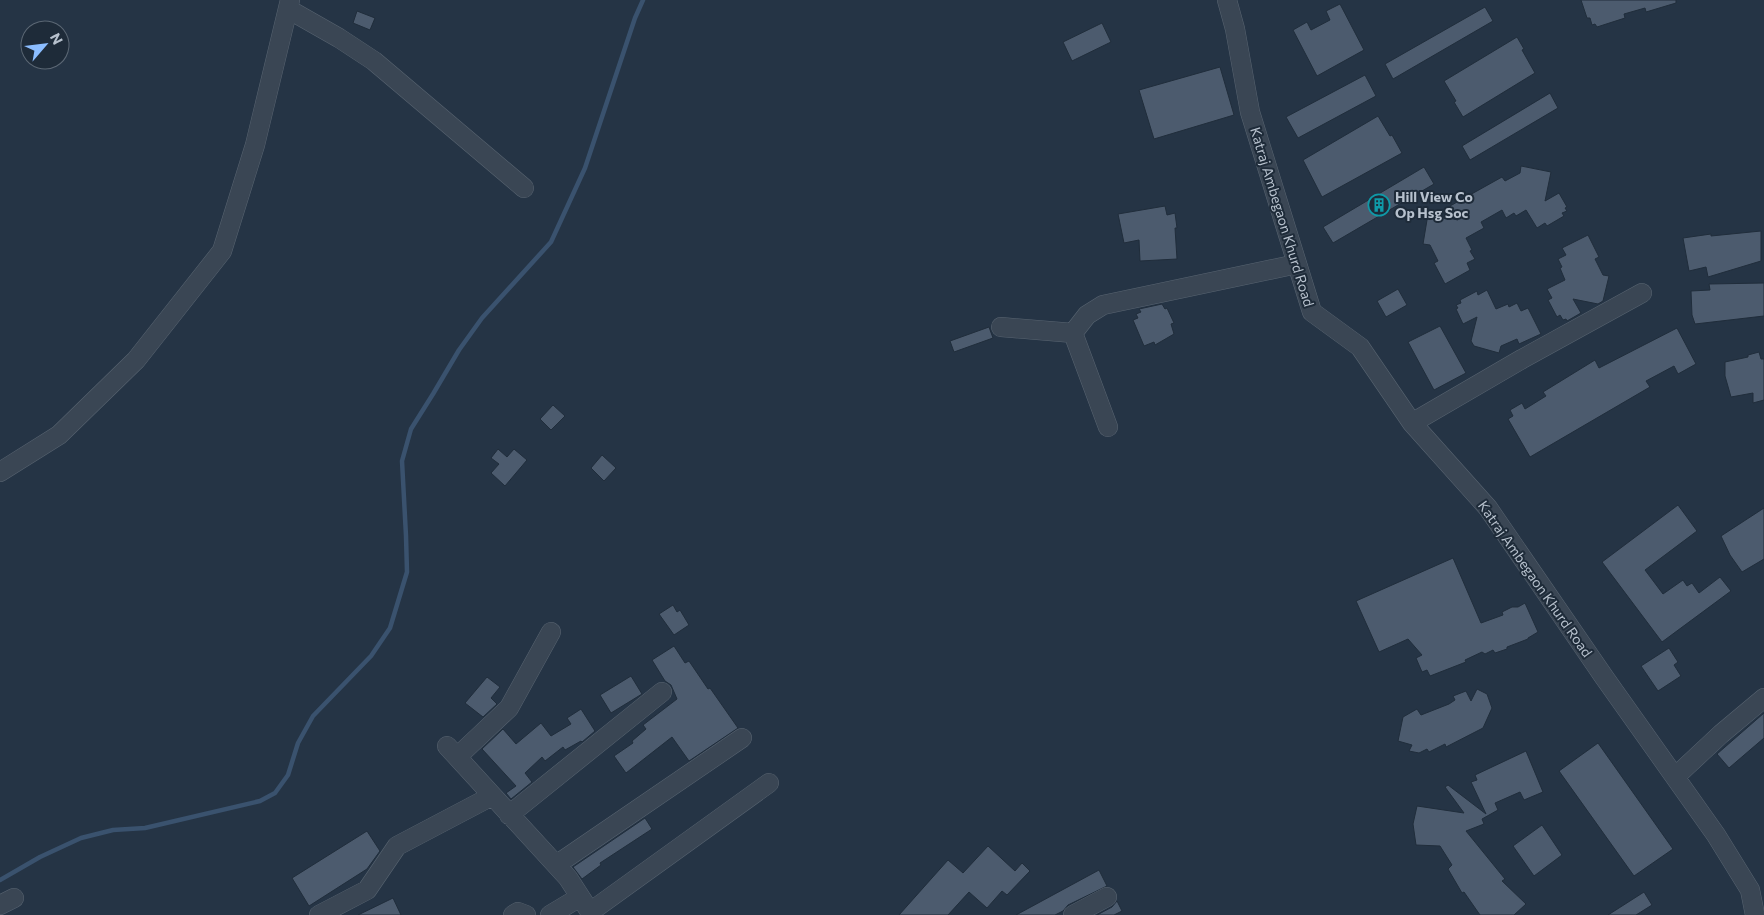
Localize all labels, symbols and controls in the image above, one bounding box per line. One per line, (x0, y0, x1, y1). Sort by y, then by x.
north arrow (20, 20, 70, 70)
text: N (47, 30, 67, 47)
street label: Katraj Ambegaon Khurd Road (1247, 125, 1318, 309)
place label: Hill View Co Op Hsg Soc (1395, 188, 1473, 221)
building icon: Hill View Co Op Hsg Soc (1367, 193, 1391, 217)
street label: Katraj Ambegaon Khurd Road (1475, 497, 1596, 660)

